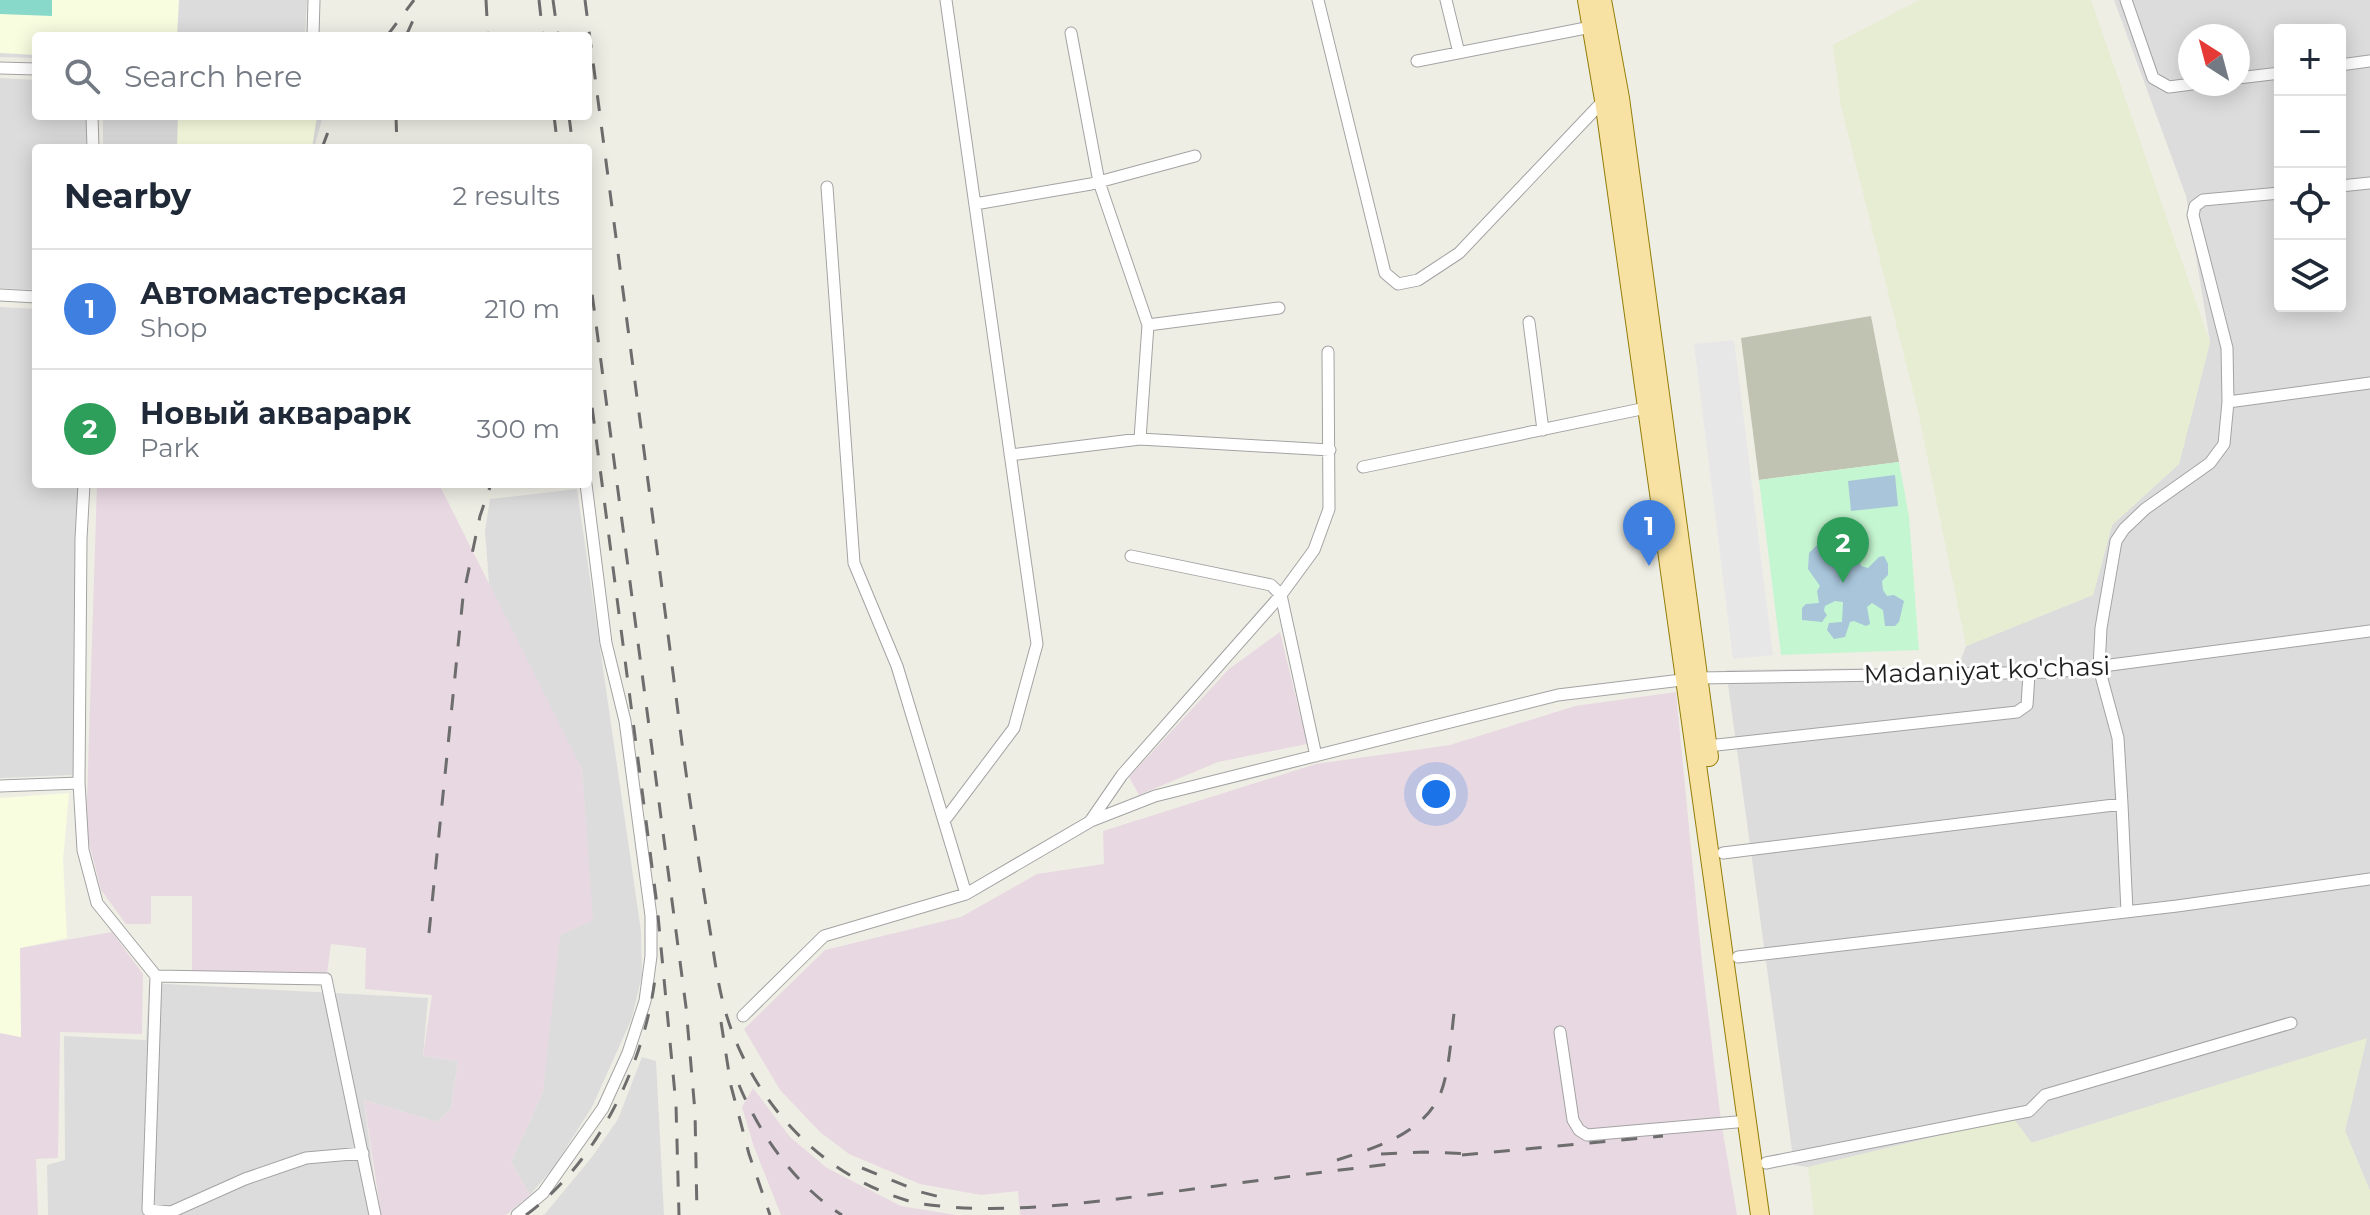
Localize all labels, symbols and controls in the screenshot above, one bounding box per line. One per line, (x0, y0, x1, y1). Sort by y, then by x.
north arrow (2178, 24, 2250, 96)
map controls (2274, 24, 2346, 312)
button: + (2274, 24, 2346, 96)
search box (32, 32, 592, 120)
icon: search (60, 54, 104, 98)
text: Search here (124, 58, 302, 95)
button: − (2274, 96, 2346, 168)
button: locate (2274, 168, 2346, 240)
text: Nearby (64, 175, 191, 217)
text: 2 results (452, 180, 560, 212)
button: layers (2274, 240, 2346, 312)
text: Автомастерская (140, 275, 407, 312)
text: 1 (85, 293, 95, 325)
text: 210 m (484, 293, 560, 325)
text: Shop (140, 312, 208, 344)
text: Новый акварарк (140, 395, 411, 432)
text: 2 (82, 413, 98, 445)
text: 300 m (477, 413, 560, 445)
text: Park (140, 432, 199, 464)
pin: 1 (1623, 500, 1675, 566)
pin: 2 (1817, 517, 1869, 583)
street label: Madaniyat ko'chasi (1863, 650, 2111, 690)
your location (1416, 774, 1456, 814)

